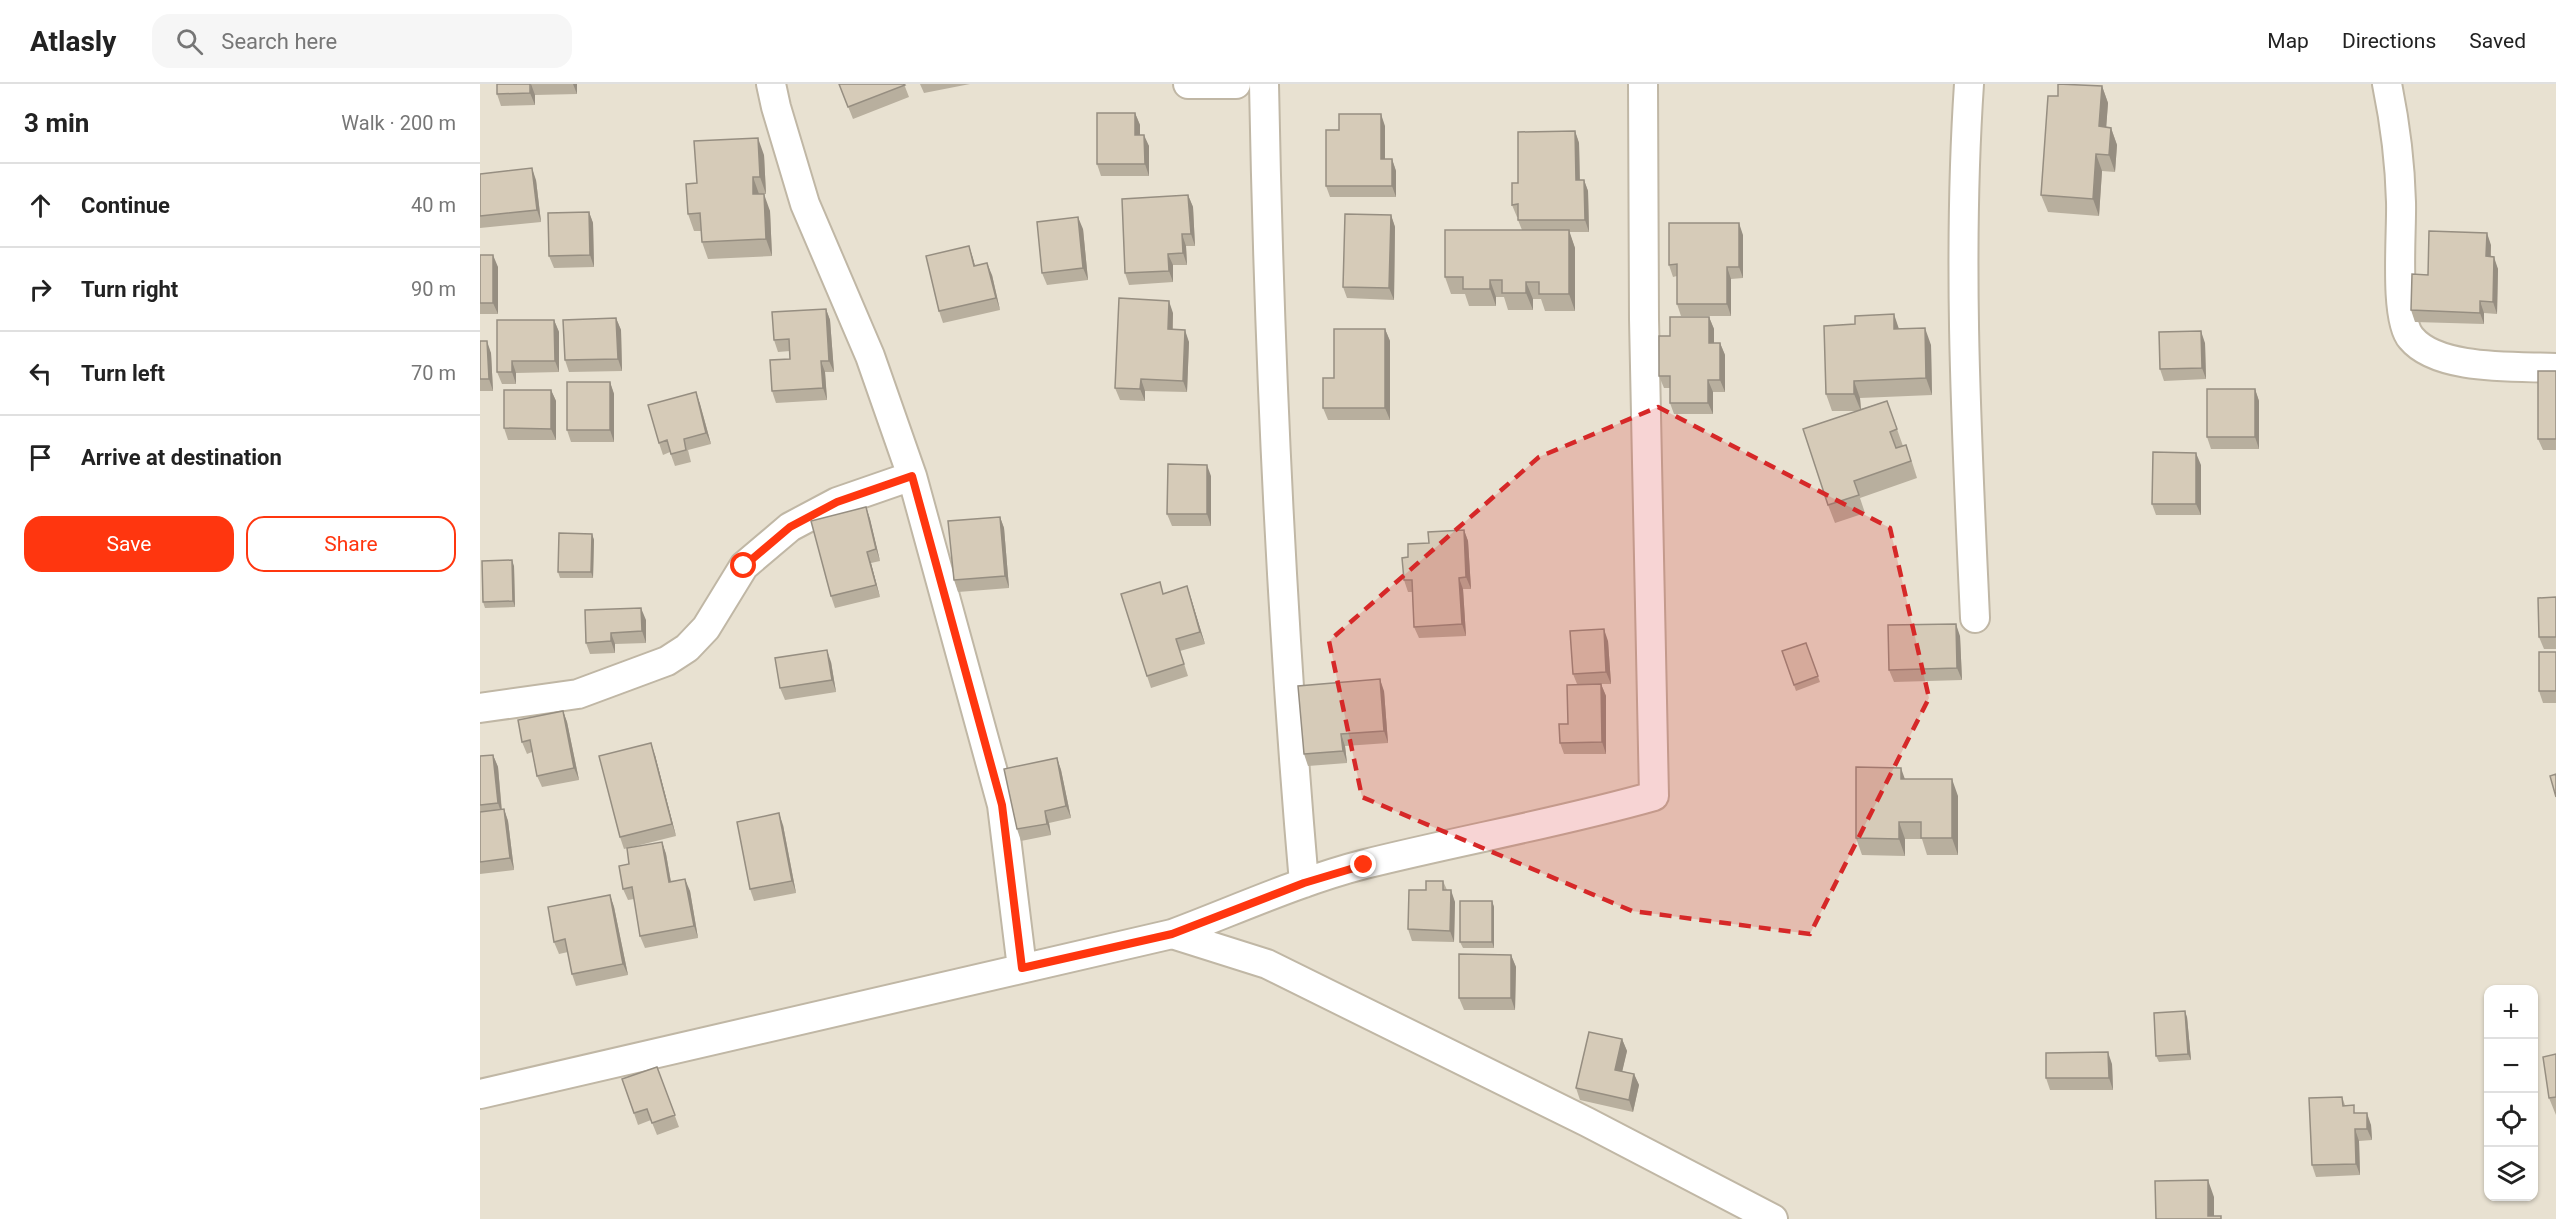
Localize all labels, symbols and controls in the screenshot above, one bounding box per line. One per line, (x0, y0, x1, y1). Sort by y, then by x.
search box (152, 14, 572, 68)
text: Atlasly (30, 25, 116, 58)
icon: search (173, 25, 206, 58)
text: Search here (221, 29, 337, 54)
text: Map (2267, 29, 2309, 53)
text: Directions (2342, 29, 2436, 53)
text: Saved (2469, 29, 2526, 53)
text: 3 min (24, 108, 89, 138)
text: Walk · 200 m (341, 111, 456, 135)
icon: ahead (24, 189, 57, 222)
text: Continue (81, 193, 170, 218)
text: 40 m (411, 193, 456, 217)
icon: right (24, 273, 57, 306)
text: Turn right (81, 277, 178, 302)
text: 90 m (411, 277, 456, 301)
icon: left (24, 357, 57, 390)
text: Turn left (81, 361, 165, 386)
text: 70 m (411, 361, 456, 385)
icon: arrive (24, 441, 57, 474)
text: Arrive at destination (81, 445, 282, 470)
button: Save (24, 516, 234, 572)
button: Share (246, 516, 456, 572)
route start (730, 552, 756, 578)
route end (1350, 851, 1376, 877)
map controls (2484, 985, 2538, 1201)
button: + (2484, 985, 2538, 1039)
button: − (2484, 1039, 2538, 1093)
button: locate (2484, 1093, 2538, 1147)
button: layers (2484, 1147, 2538, 1201)

